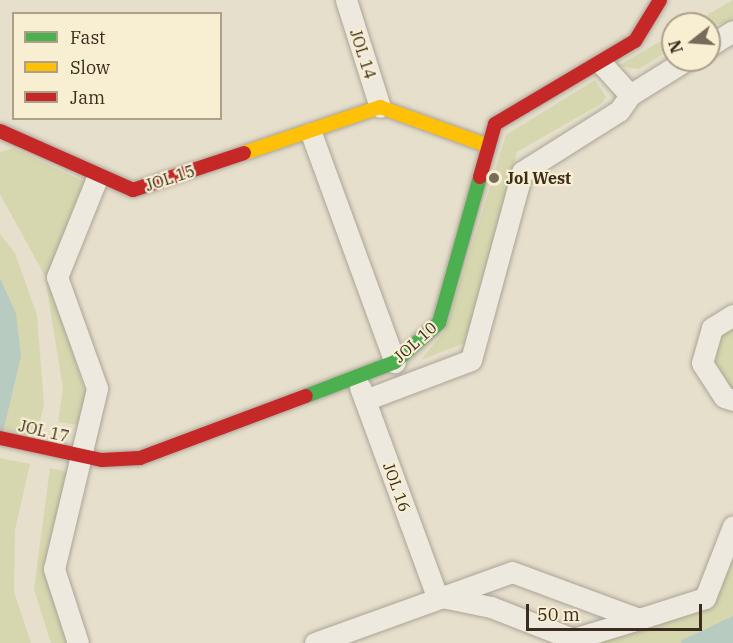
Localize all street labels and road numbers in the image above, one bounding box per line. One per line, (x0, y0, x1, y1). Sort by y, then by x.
street label: JOL 14 (346, 27, 380, 81)
street label: JOL 15 (143, 161, 197, 195)
street label: JOL 10 (390, 318, 440, 366)
street label: JOL 17 (17, 416, 71, 446)
street label: JOL 16 (379, 460, 415, 514)

